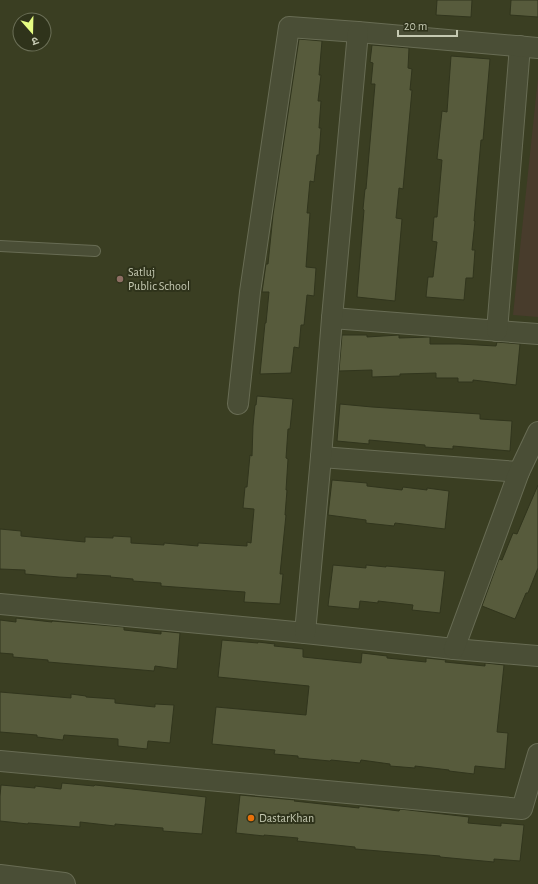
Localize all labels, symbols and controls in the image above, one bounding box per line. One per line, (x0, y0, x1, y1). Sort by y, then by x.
north arrow (12, 12, 52, 52)
scale bar (398, 12, 457, 38)
text: 20 m (404, 20, 427, 32)
text: उ (30, 35, 40, 47)
place label: Satluj Public School (128, 266, 190, 292)
marker: Satluj Public School (115, 274, 125, 284)
place label: DastarKhan (259, 812, 314, 824)
marker: DastarKhan (246, 813, 256, 823)

